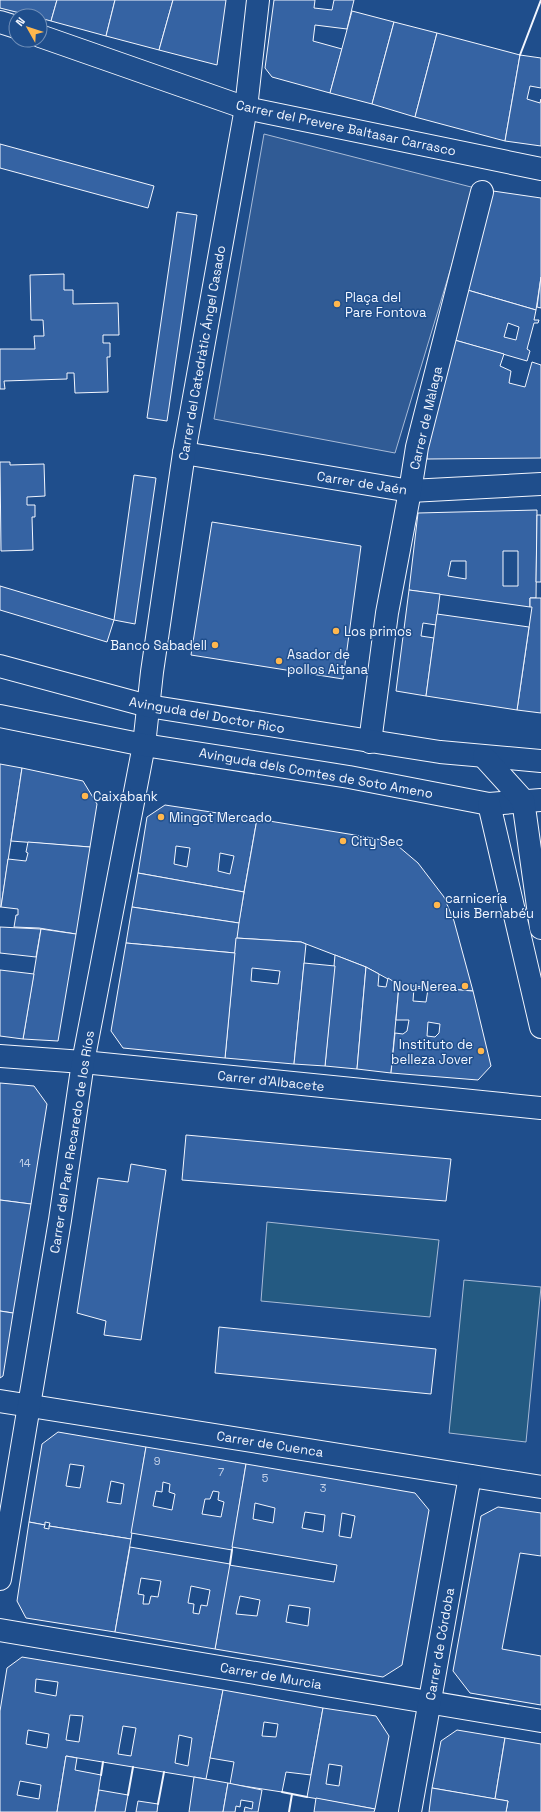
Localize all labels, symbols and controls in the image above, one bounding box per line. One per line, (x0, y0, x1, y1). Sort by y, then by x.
north arrow (8, 8, 48, 48)
text: N (12, 14, 28, 29)
street label: Carrer del Prevere Baltasar Carrasco (234, 96, 458, 160)
street label: Carrer del Catedràtic Ángel Casado (175, 244, 229, 462)
place label: Plaça del Pare Fontova (345, 289, 427, 321)
marker: Plaça del Pare Fontova (332, 299, 342, 309)
street label: Carrer de Màlaga (406, 364, 446, 471)
street label: Carrer de Jaén (316, 467, 408, 499)
place label: Los primos (344, 623, 412, 640)
marker: Los primos (331, 626, 341, 636)
place label: Banco Sabadell (110, 637, 207, 654)
marker: Banco Sabadell (210, 640, 220, 650)
place label: Asador de pollos Aitana (287, 646, 369, 678)
marker: Asador de pollos Aitana (274, 656, 284, 666)
street label: Avinguda del Doctor Rico (128, 693, 286, 737)
street label: Avinguda dels Comtes de Soto Ameno (198, 744, 434, 802)
place label: Caixabank (93, 788, 158, 805)
marker: Caixabank (80, 791, 90, 801)
place label: Mingot Mercado (169, 809, 272, 826)
marker: Mingot Mercado (156, 812, 166, 822)
place label: City Sec (351, 833, 403, 850)
marker: City Sec (338, 836, 348, 846)
place label: carnicería Luis Bernabéu (445, 890, 534, 922)
marker: carnicería Luis Bernabéu (432, 900, 442, 910)
place label: Nou Nerea (393, 978, 458, 995)
marker: Nou Nerea (460, 981, 470, 991)
street label: Carrer del Pare Recaredo de los Ríos (46, 1029, 98, 1255)
place label: Instituto de belleza Jover (391, 1036, 473, 1068)
marker: Instituto de belleza Jover (476, 1046, 486, 1056)
street label: Carrer d'Albacete (217, 1067, 325, 1095)
house number: 14 (19, 1156, 31, 1170)
street label: Carrer de Cuenca (215, 1427, 325, 1461)
house number: 9 (154, 1454, 161, 1468)
house number: 7 (218, 1465, 224, 1479)
house number: 5 (262, 1471, 269, 1485)
house number: 3 (320, 1481, 327, 1495)
street label: Carrer de Córdoba (422, 1586, 458, 1702)
street label: Carrer de Murcia (219, 1659, 324, 1693)

